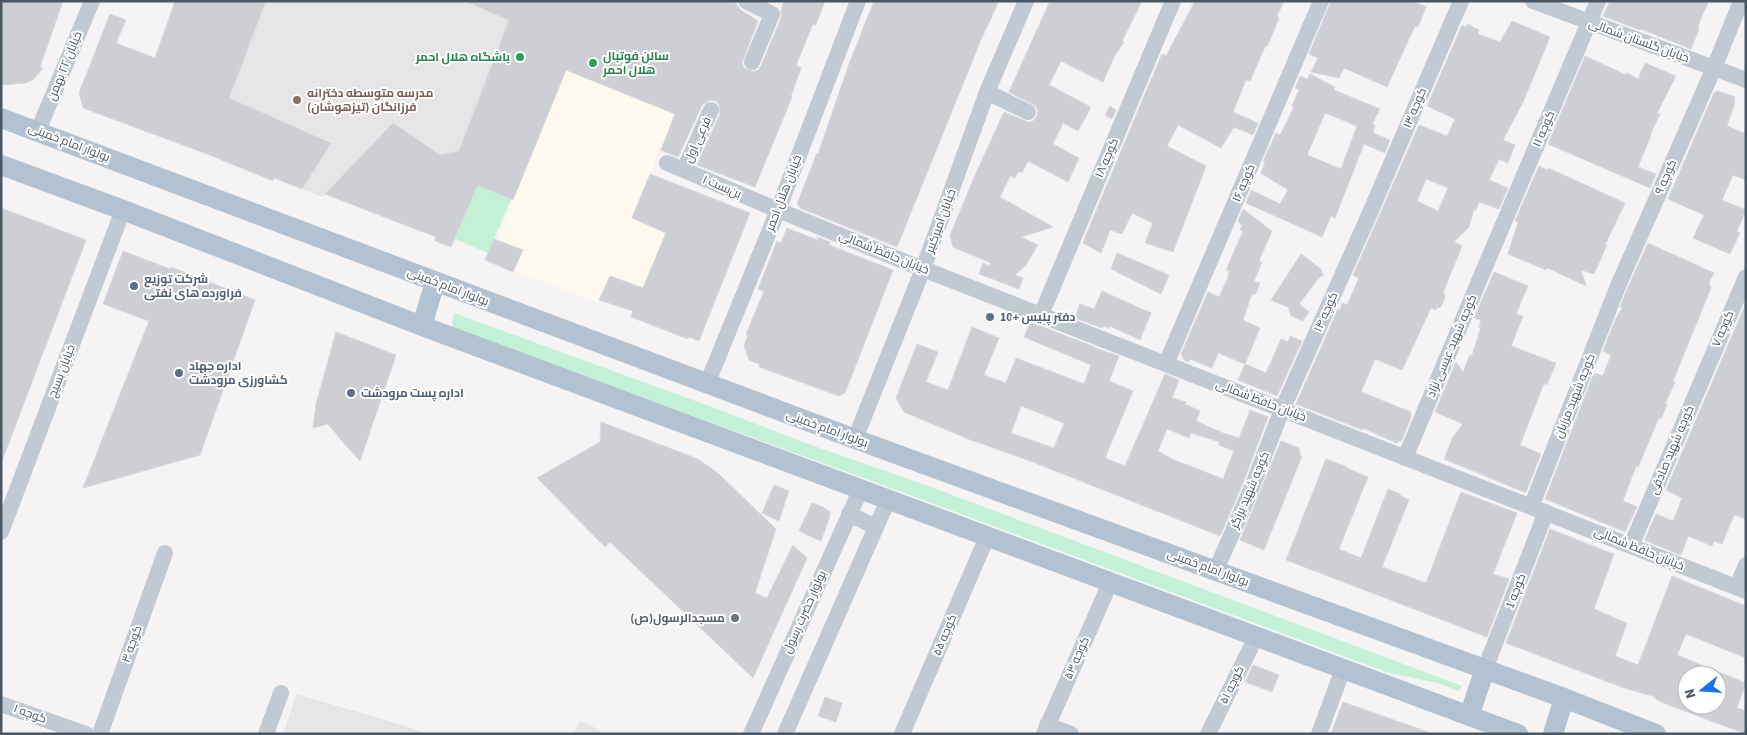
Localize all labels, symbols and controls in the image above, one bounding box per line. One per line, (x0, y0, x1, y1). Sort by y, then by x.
street label: خیابان گلستان شمالی (1586, 15, 1692, 67)
street label: خیابان ۲۲ بهمن (43, 29, 87, 103)
place label: سالن فوتبال هلال احمر (602, 48, 669, 79)
place label: باشگاه هلال احمر (415, 49, 510, 66)
marker: باشگاه هلال احمر (514, 51, 526, 63)
marker: سالن فوتبال هلال احمر (587, 57, 599, 69)
place label: مدرسه متوسطه دخترانه فرزانگان (تیزهوشان) (307, 85, 433, 116)
street label: کوچه ۱۳ (1399, 85, 1431, 131)
marker: مدرسه متوسطه دخترانه فرزانگان (تیزهوشان) (291, 94, 303, 106)
street label: کوچه ۱۱ (1529, 108, 1559, 150)
street label: فرعی اول (680, 114, 716, 166)
street label: بولوار امام خمینی (26, 120, 112, 166)
street label: کوچه ۱۸ (1091, 136, 1123, 180)
street label: خیابان هلال احمر (761, 152, 806, 235)
street label: کوچه ۹ (1651, 157, 1681, 197)
street label: کوچه ۱۶ (1228, 161, 1260, 205)
street label: بن‌بست ۱ (700, 171, 744, 203)
street label: خیابان امیرکبیر (921, 187, 960, 256)
street label: خیابان حافظ شمالی (836, 227, 932, 279)
street label: بولوار امام خمینی (405, 264, 491, 310)
place label: شرکت توزیع فراورده های نفتی (144, 271, 242, 302)
marker: شرکت توزیع فراورده های نفتی (128, 280, 140, 292)
street label: کوچه ۱۴ (1310, 289, 1342, 335)
street label: کوچه شهید عیسی نژاد (1423, 292, 1481, 400)
street label: کوچه ۷ (1708, 308, 1738, 350)
place label: دفتر پلیس +10 (1000, 309, 1076, 326)
marker: دفتر پلیس +10 (984, 311, 996, 323)
street label: خیابان بسیج (44, 342, 80, 400)
street label: کوچه شهید مرزبان (1550, 351, 1600, 441)
place label: اداره جهاد کشاورزی مرودشت (189, 358, 288, 389)
marker: اداره جهاد کشاورزی مرودشت (173, 367, 185, 379)
street label: خیابان حافظ شمالی (1213, 376, 1309, 426)
place label: اداره پست مرودشت (361, 385, 464, 402)
marker: اداره پست مرودشت (345, 387, 357, 399)
street label: کوچه شهید صادقی (1646, 403, 1698, 497)
street label: بولوار امام خمینی (784, 406, 870, 452)
street label: کوچه شهید برزگر (1226, 449, 1274, 532)
street label: خیابان حافظ شمالی (1591, 523, 1687, 575)
street label: بولوار امام خمینی (1165, 545, 1251, 591)
street label: بولوار حضرت رسول (779, 568, 831, 656)
street label: کوچه 1 (1502, 571, 1530, 611)
place label: مسجدالرسول(ص) (630, 610, 725, 627)
marker: مسجدالرسول(ص) (729, 612, 741, 624)
street label: کوچه ۵۵ (929, 612, 961, 658)
street label: کوچه ۳ (117, 623, 147, 665)
street label: کوچه ۵۳ (1060, 634, 1094, 682)
street label: کوچه ۵۱ (1215, 663, 1249, 707)
north arrow (1677, 665, 1727, 715)
text: N (1680, 686, 1701, 701)
street label: کوچه ۱ (11, 700, 49, 728)

